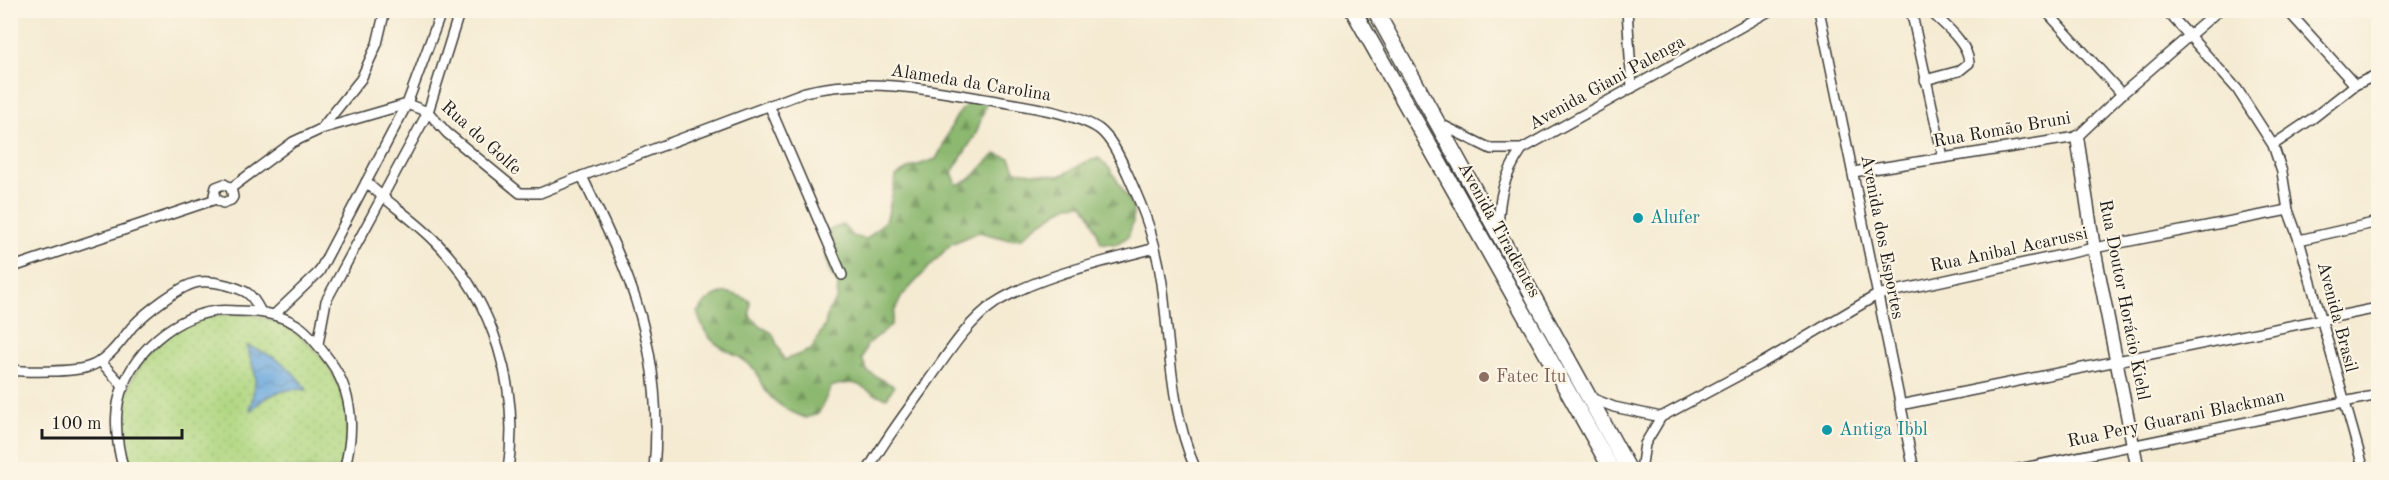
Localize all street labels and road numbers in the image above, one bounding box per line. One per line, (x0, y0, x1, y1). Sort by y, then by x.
street label: Avenida Giani Palenga (1526, 33, 1688, 133)
street label: Alameda da Carolina (889, 61, 1053, 105)
street label: Rua do Golfe (438, 98, 524, 178)
street label: Rua Romão Bruni (1932, 109, 2072, 151)
street label: Avenida dos Esportes (1857, 153, 1907, 321)
street label: Avenida Tiradentes (1454, 159, 1544, 301)
street label: Rua Doutor Horácio Kiehl (2096, 198, 2152, 402)
street label: Rua Anibal Acarussi (1929, 224, 2090, 276)
street label: Avenida Brasil (2314, 260, 2360, 374)
street label: Rua Pery Guarani Blackman (2066, 387, 2287, 451)

